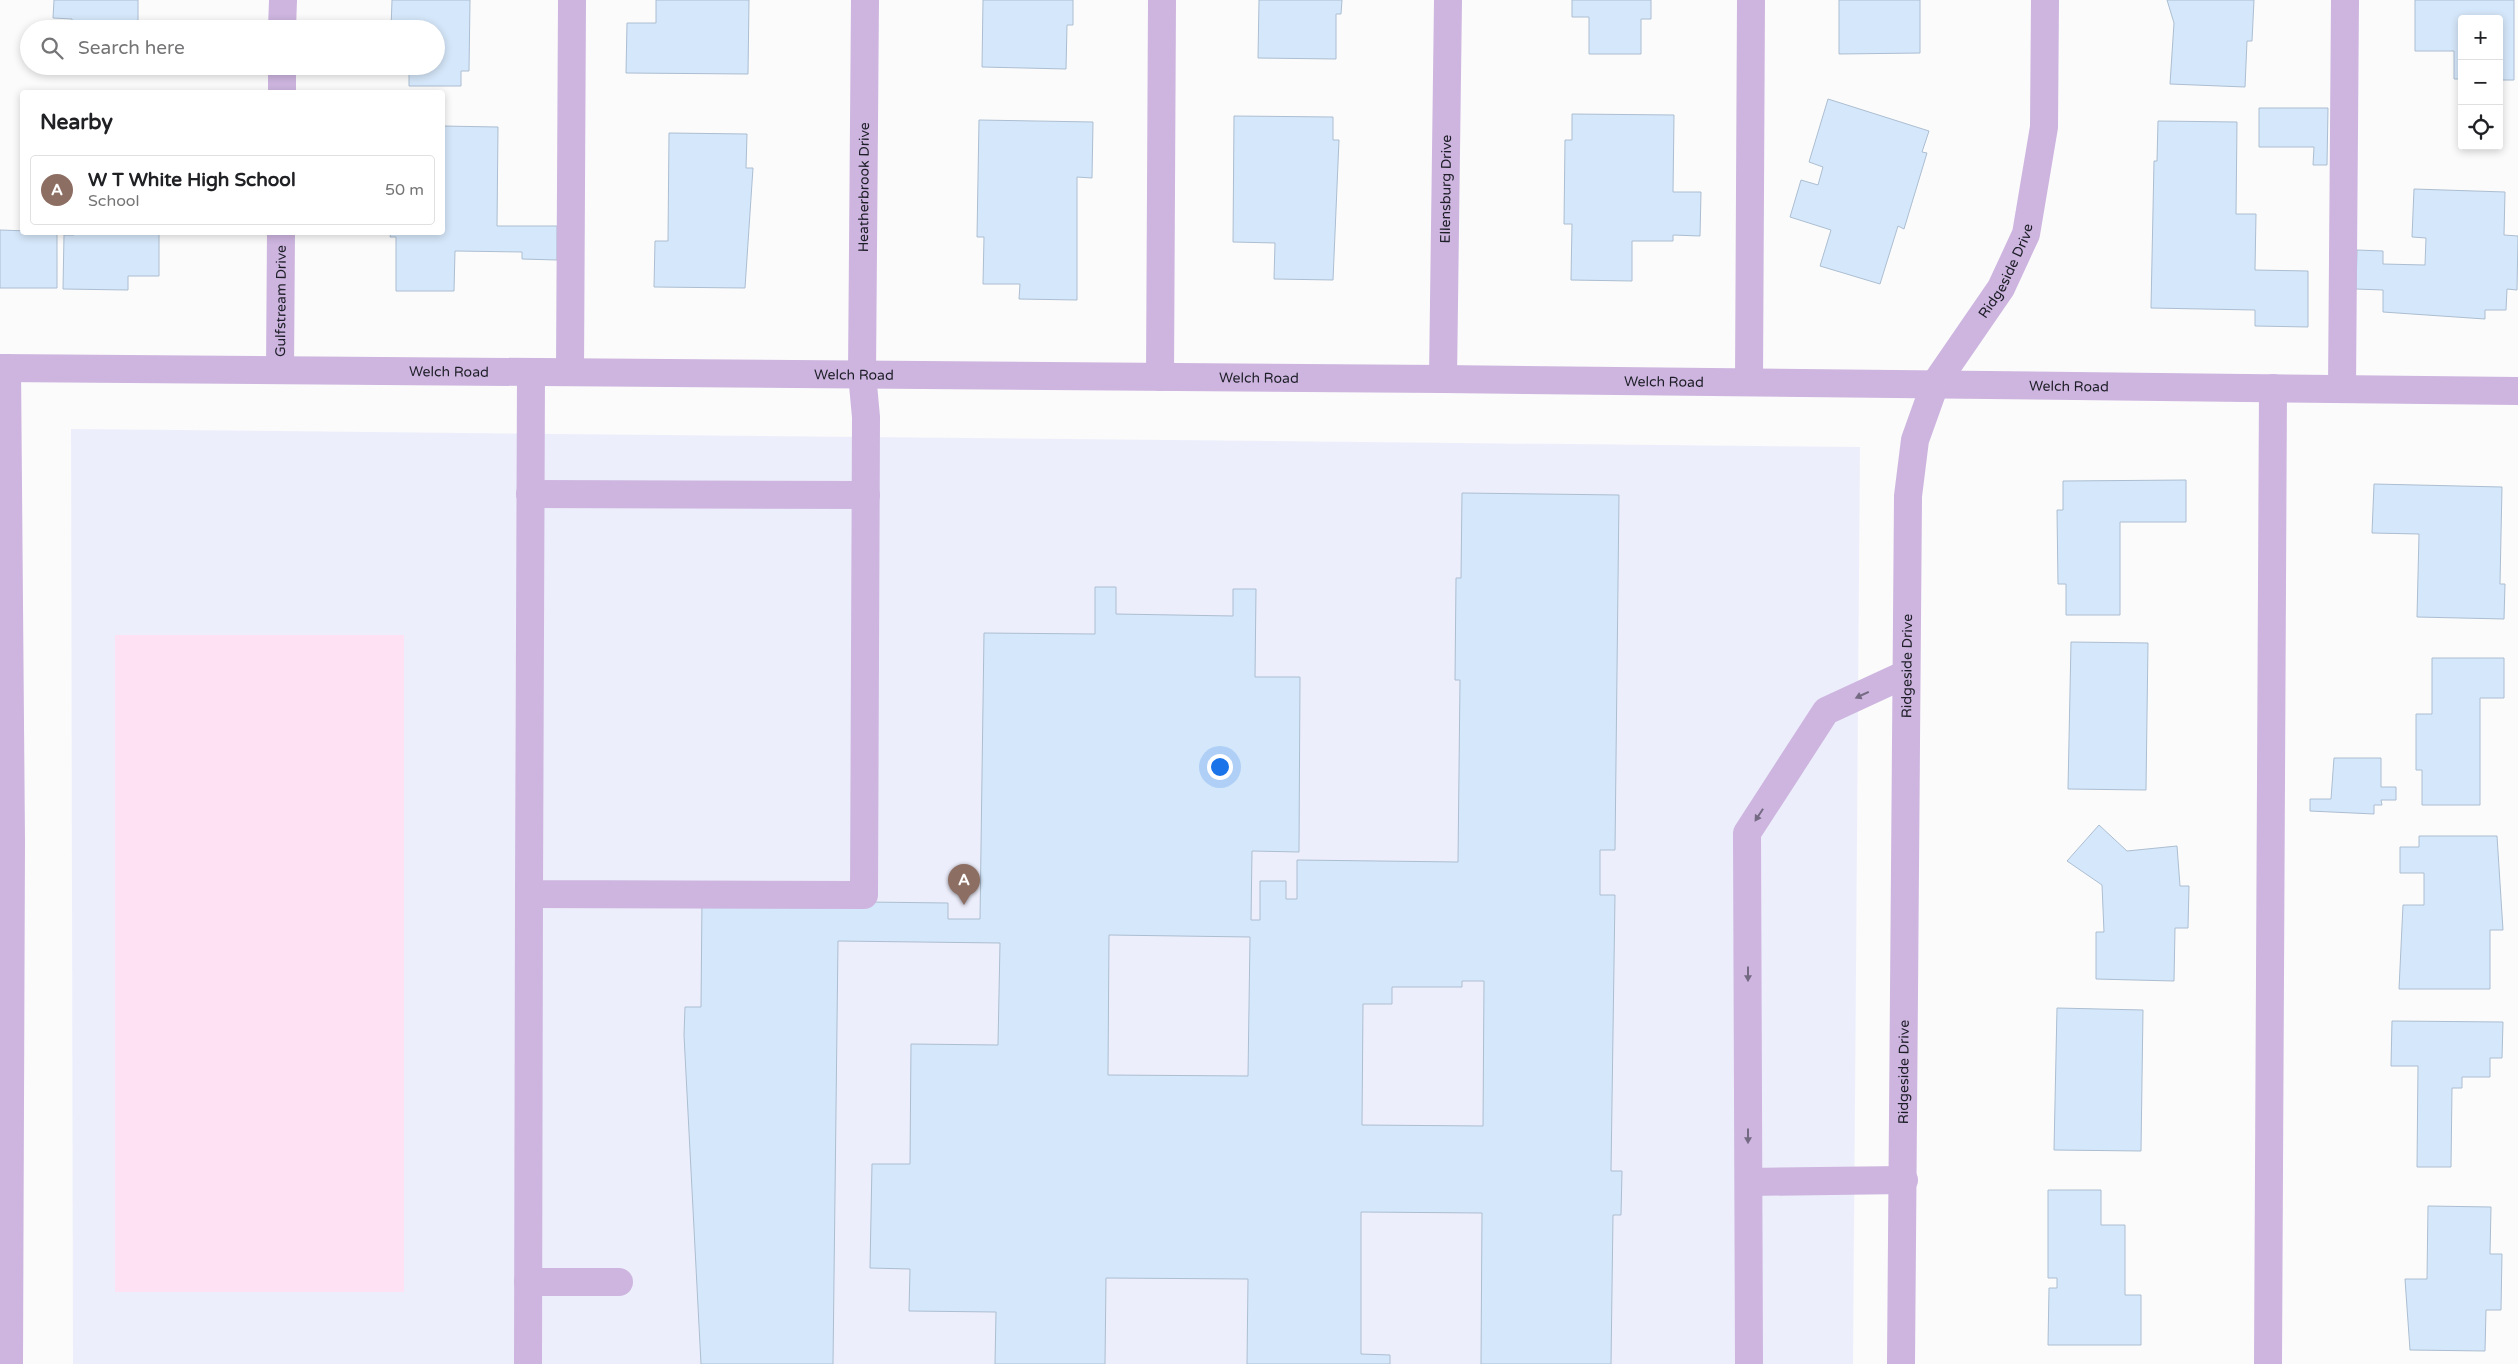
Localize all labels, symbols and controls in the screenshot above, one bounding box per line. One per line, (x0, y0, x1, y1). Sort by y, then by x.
map controls (2458, 15, 2503, 150)
button: + (2458, 15, 2503, 60)
search box (20, 20, 445, 75)
icon: search (38, 34, 66, 62)
text: Search here (78, 37, 185, 59)
button: − (2458, 60, 2503, 105)
button: locate (2458, 105, 2503, 150)
text: Nearby (40, 110, 113, 135)
street label: Heatherbrook Drive (854, 122, 873, 252)
street label: Ellensburg Drive (1436, 135, 1455, 243)
text: W T White High School (88, 169, 296, 191)
text: A (51, 180, 63, 200)
text: 50 m (385, 180, 424, 200)
text: School (88, 191, 140, 211)
street label: Ridgeside Drive (1974, 222, 2036, 321)
street label: Gulfstream Drive (272, 245, 289, 357)
street label: Welch Road (409, 363, 489, 380)
street label: Welch Road (814, 366, 894, 383)
street label: Welch Road (1219, 369, 1299, 386)
street label: Welch Road (1624, 373, 1704, 390)
street label: Welch Road (2029, 377, 2109, 395)
street label: Ridgeside Drive (1898, 614, 1916, 718)
one-way arrow (1855, 691, 1869, 699)
your location (1207, 754, 1233, 780)
one-way arrow (1754, 808, 1764, 821)
pin: A (948, 864, 980, 905)
one-way arrow (1744, 966, 1752, 982)
street label: Ridgeside Drive (1894, 1020, 1912, 1124)
one-way arrow (1744, 1128, 1752, 1144)

